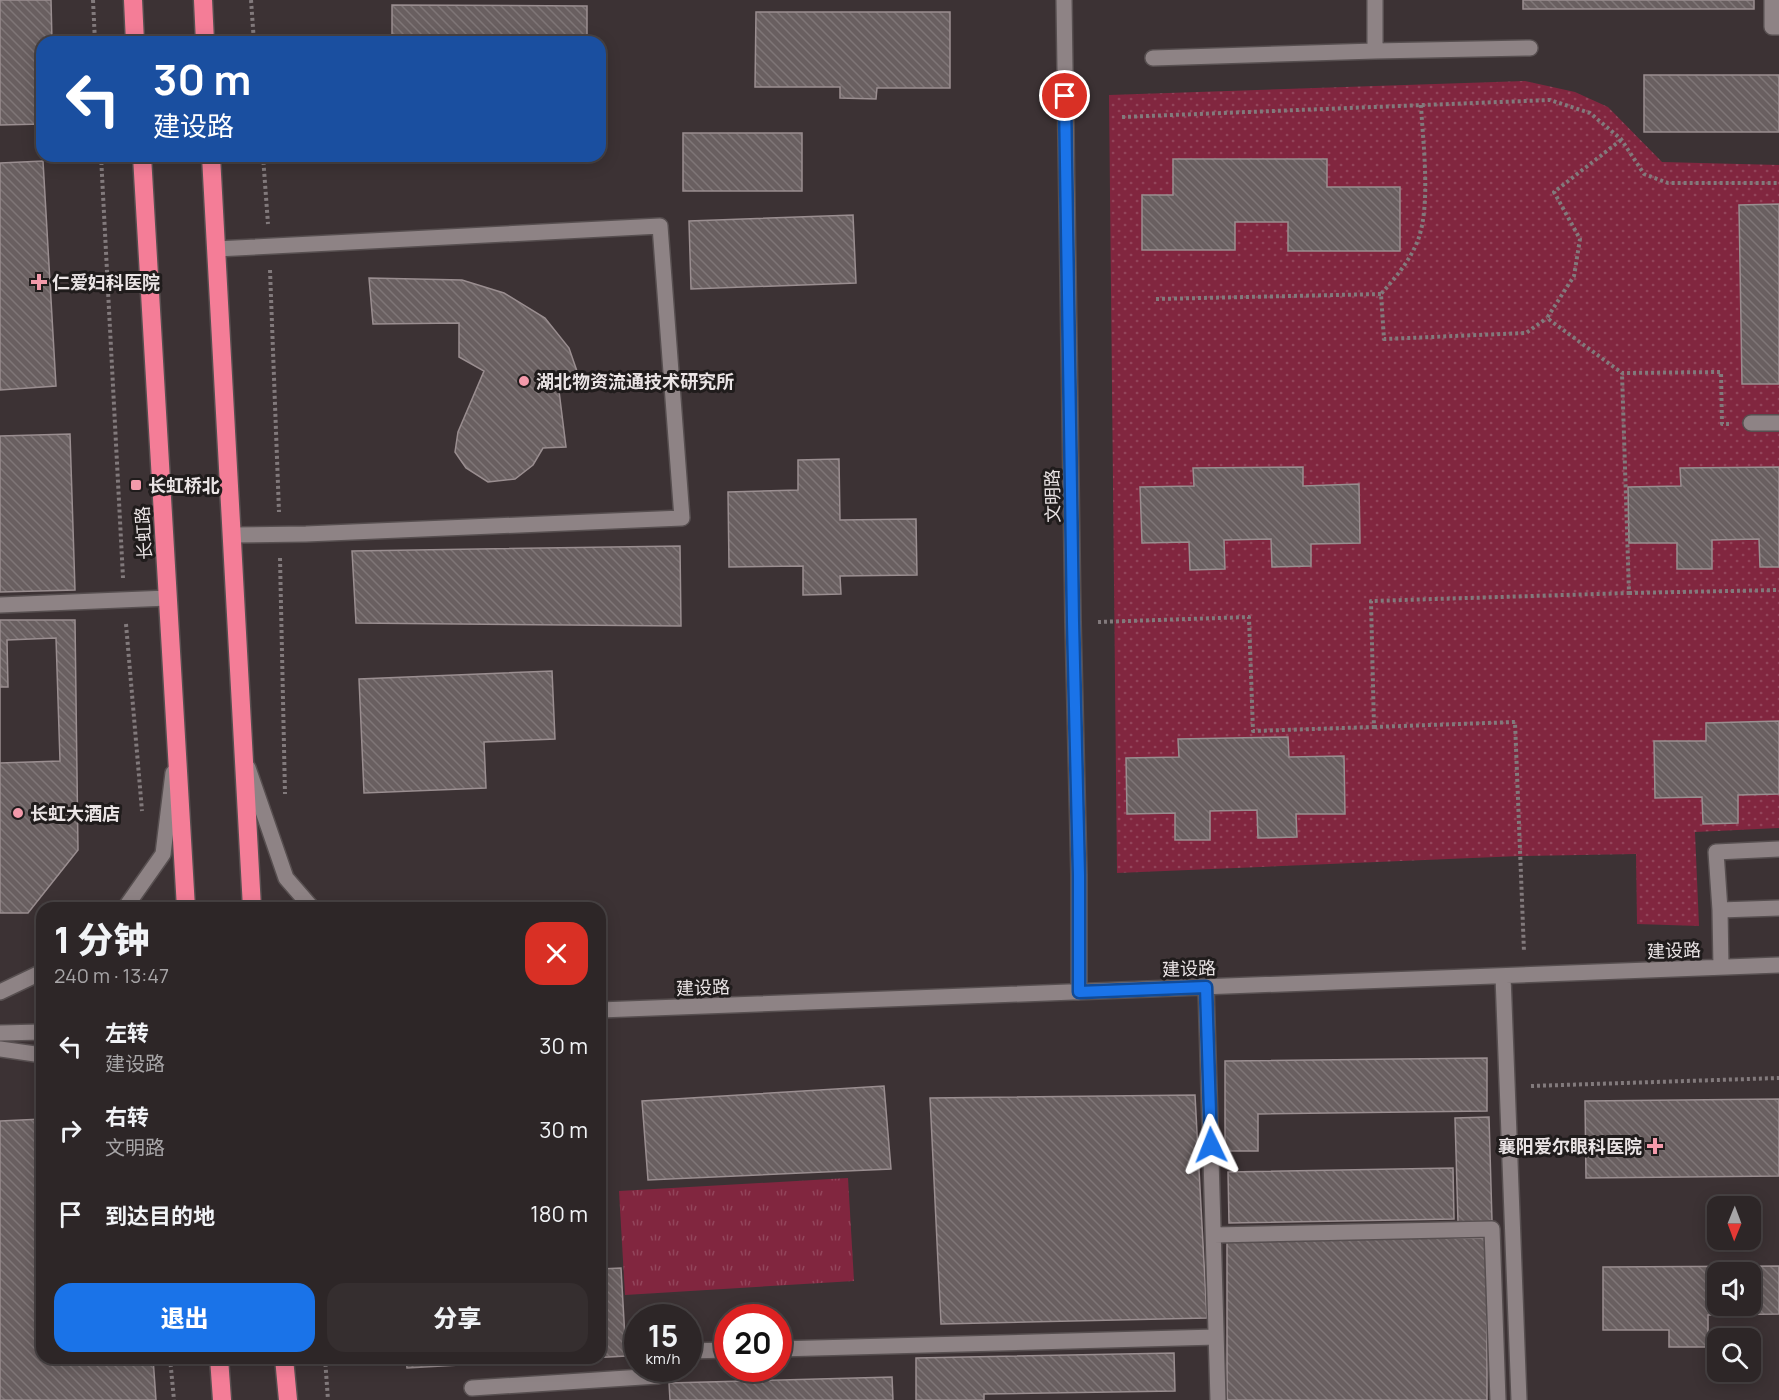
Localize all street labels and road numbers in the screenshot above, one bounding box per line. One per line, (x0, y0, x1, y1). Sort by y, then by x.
street label: 文明路 (1040, 469, 1064, 523)
street label: 长虹路 (130, 505, 156, 561)
street label: 建设路 (1647, 937, 1701, 963)
street label: 建设路 (1162, 955, 1216, 981)
street label: 建设路 (676, 974, 730, 1000)

